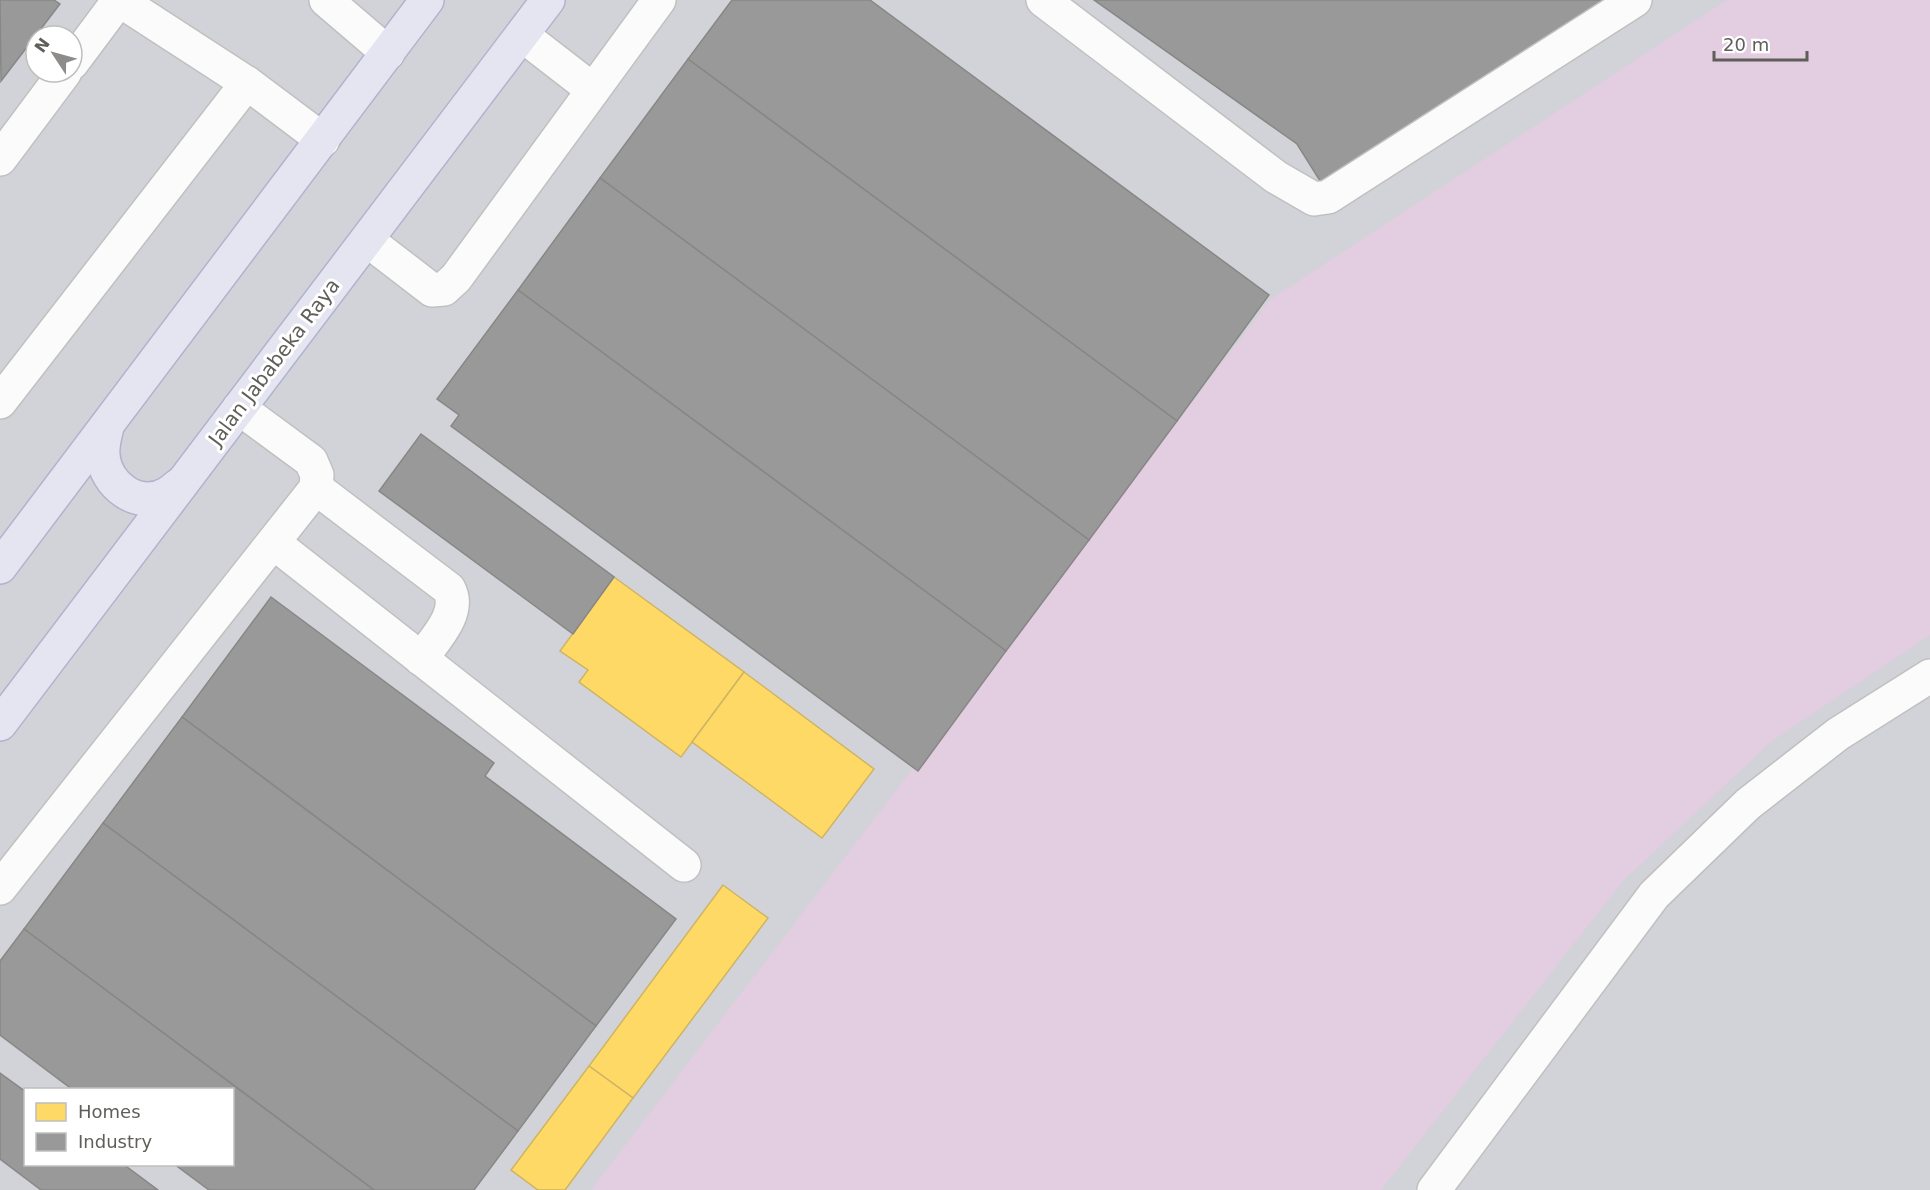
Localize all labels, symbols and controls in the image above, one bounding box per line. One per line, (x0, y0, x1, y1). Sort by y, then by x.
north arrow (24, 24, 84, 84)
scale bar (1714, 24, 1807, 62)
text: N (31, 34, 54, 56)
text: 20 m (1723, 34, 1769, 55)
street label: Jalan Jababeka Raya (202, 274, 345, 452)
legend (24, 1088, 234, 1166)
text: Homes (78, 1101, 141, 1122)
text: Industry (78, 1131, 152, 1152)

